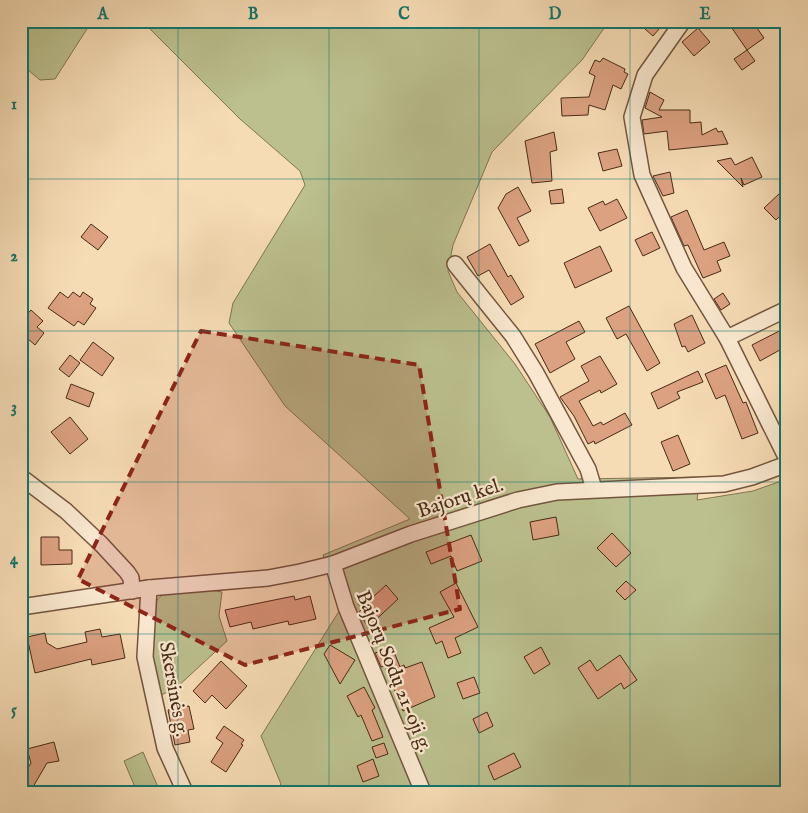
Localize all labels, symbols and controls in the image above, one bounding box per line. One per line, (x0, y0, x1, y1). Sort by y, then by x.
text: A (97, 5, 110, 25)
text: B (248, 5, 259, 25)
text: C (398, 5, 410, 25)
text: D (549, 5, 562, 25)
text: E (699, 5, 711, 25)
text: 1 (11, 95, 17, 115)
text: 2 (10, 247, 18, 267)
text: 3 (11, 398, 17, 418)
street label: Bajorų kel. (414, 473, 507, 524)
text: 4 (10, 550, 19, 570)
street label: Bajorų Sodų 21-oji g. (350, 587, 437, 756)
street label: Skersinės g. (153, 640, 194, 739)
text: 5 (11, 701, 17, 721)

